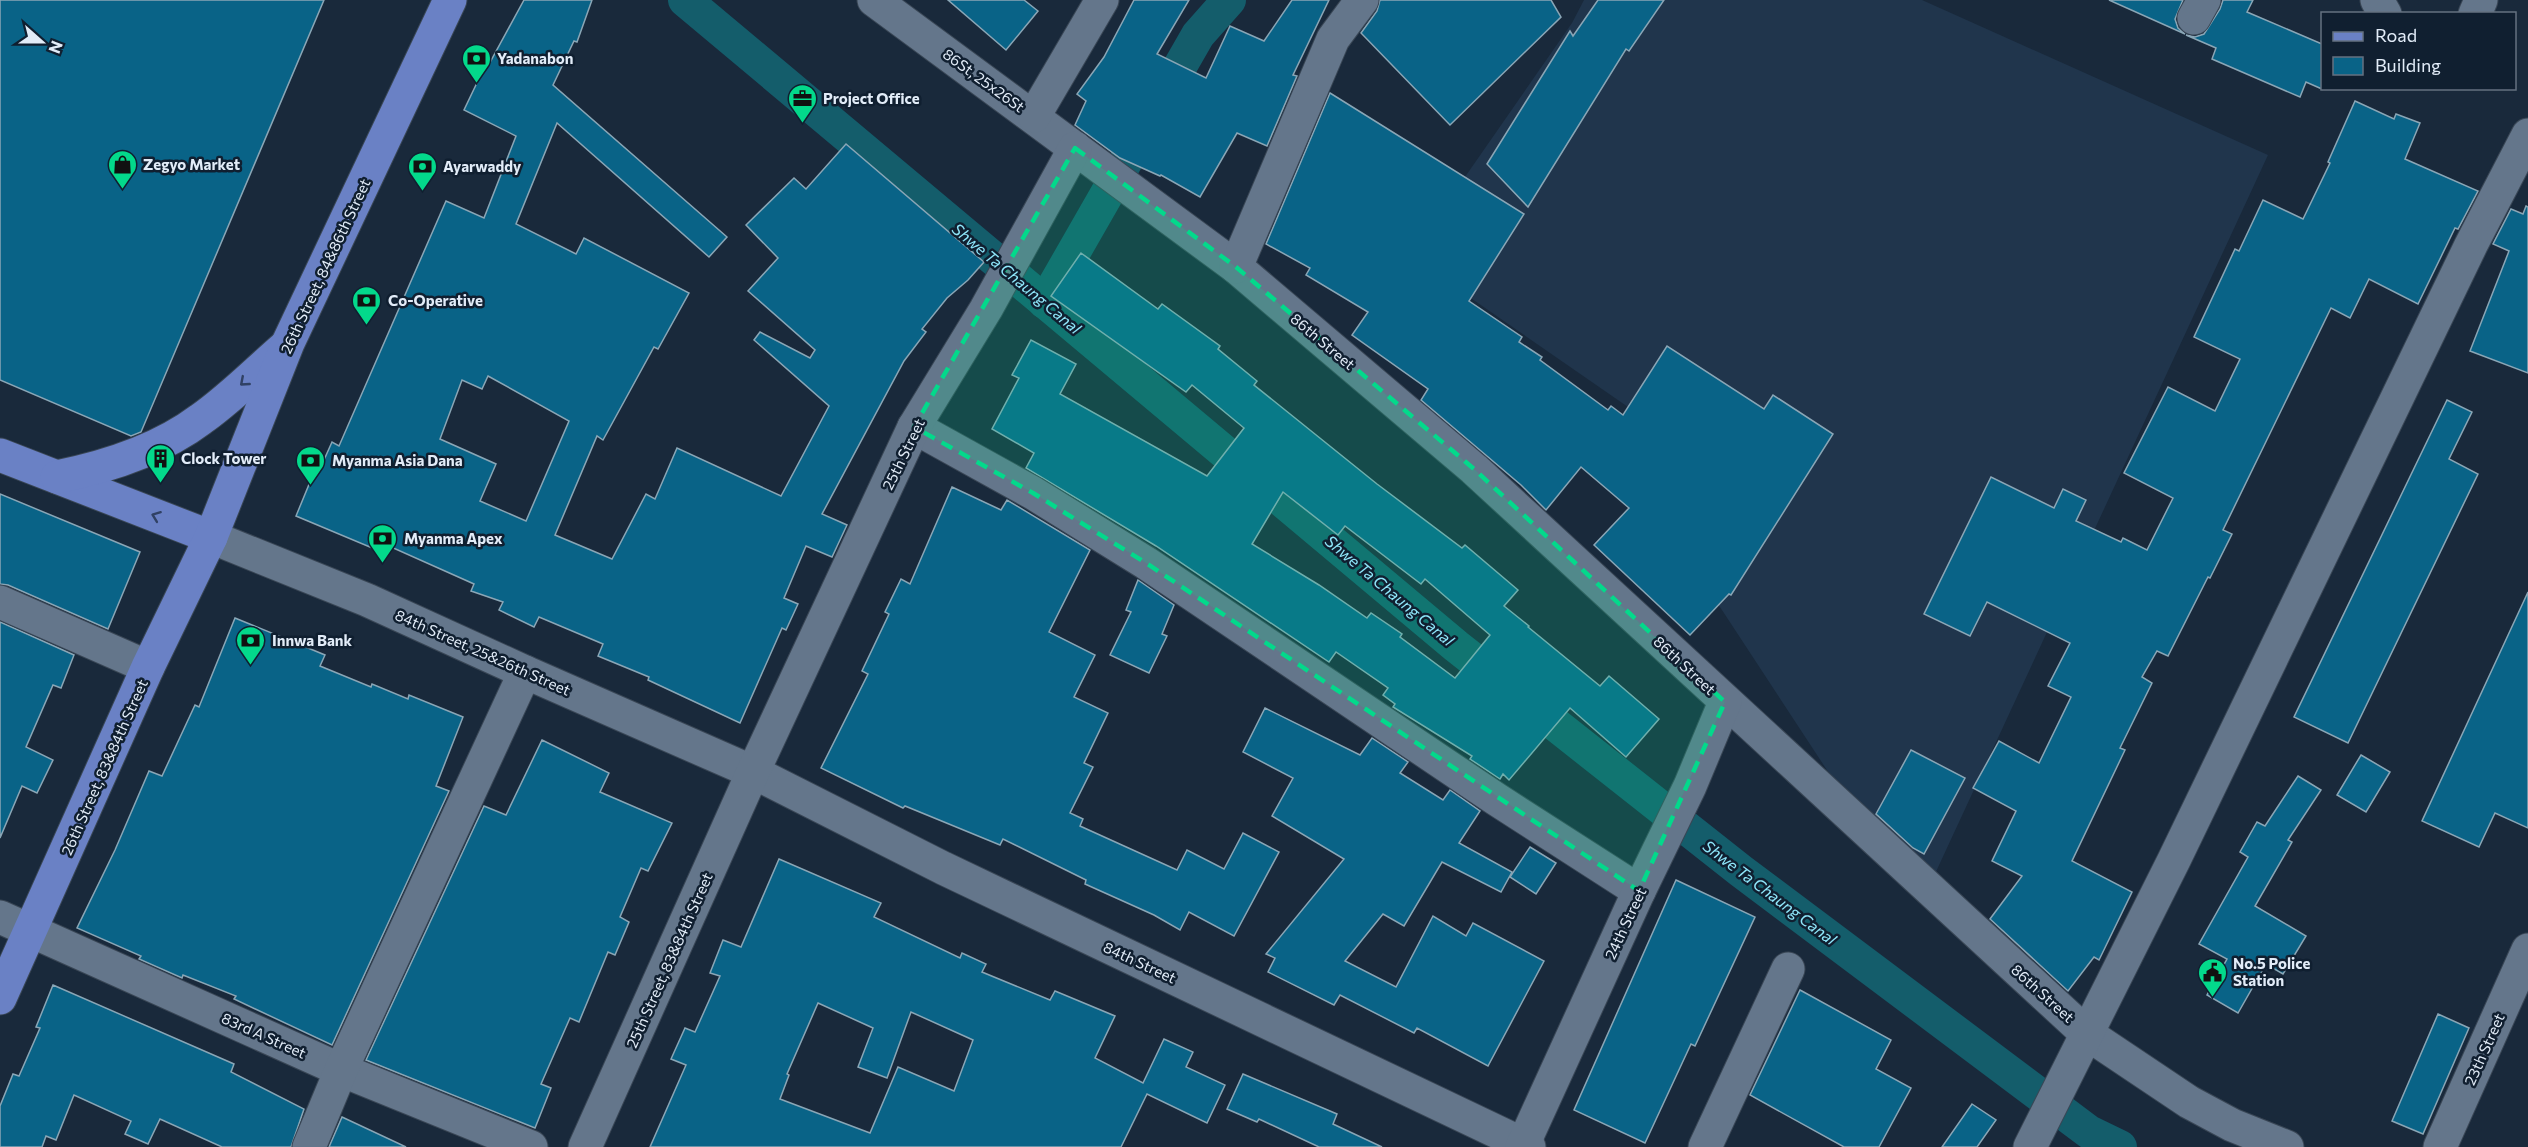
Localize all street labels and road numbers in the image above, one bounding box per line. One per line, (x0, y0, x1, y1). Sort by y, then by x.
street label: 86St, 25x26St (940, 44, 1028, 116)
street label: 26th Street, 84&86th Street (276, 176, 374, 356)
street label: 86th Street (1287, 309, 1359, 373)
street label: 25th Street (878, 415, 928, 493)
street label: 84th Street, 25&26th Street (393, 605, 573, 699)
street label: 86th Street (1650, 632, 1720, 698)
street label: 26th Street, 83&84th Street (57, 676, 151, 858)
street label: 25th Street, 83&84th Street (622, 870, 716, 1050)
street label: 24th Street (1601, 884, 1649, 962)
street label: 84th Street (1101, 937, 1179, 987)
street label: 86th Street (2008, 960, 2078, 1026)
street label: 83rd A Street (219, 1008, 309, 1062)
street label: 23th Street (2460, 1010, 2508, 1088)

